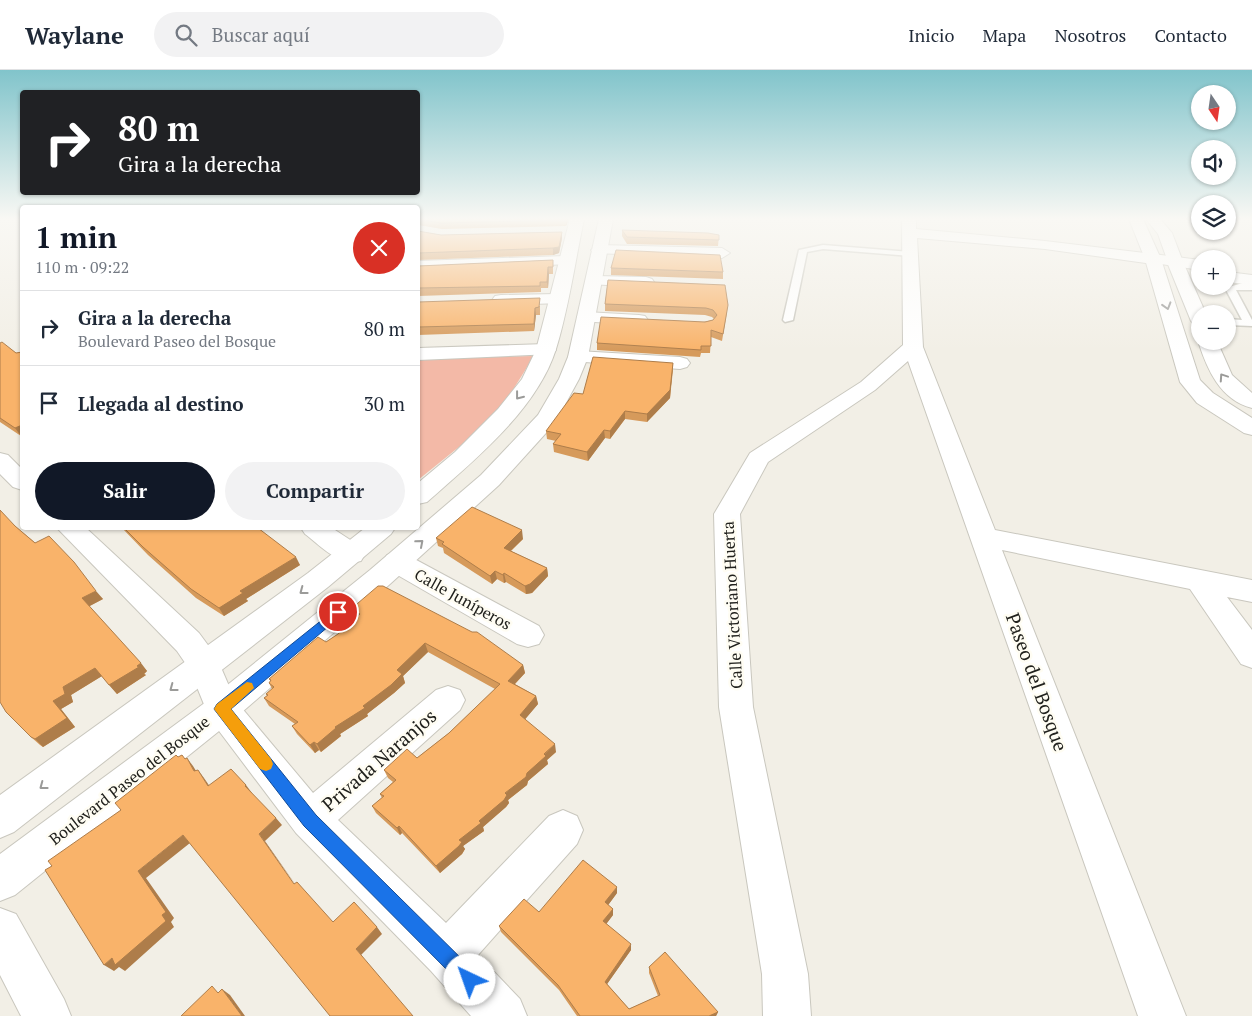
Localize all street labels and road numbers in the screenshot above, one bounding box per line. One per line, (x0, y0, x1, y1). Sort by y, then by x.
street label: Calle Victoriano Huerta (717, 521, 747, 689)
street label: Calle Juníperos (410, 563, 516, 635)
street label: Paseo del Bosque (1001, 609, 1074, 754)
street label: Privada Naranjos (316, 703, 441, 816)
street label: Boulevard Paseo del Bosque (44, 710, 214, 850)

